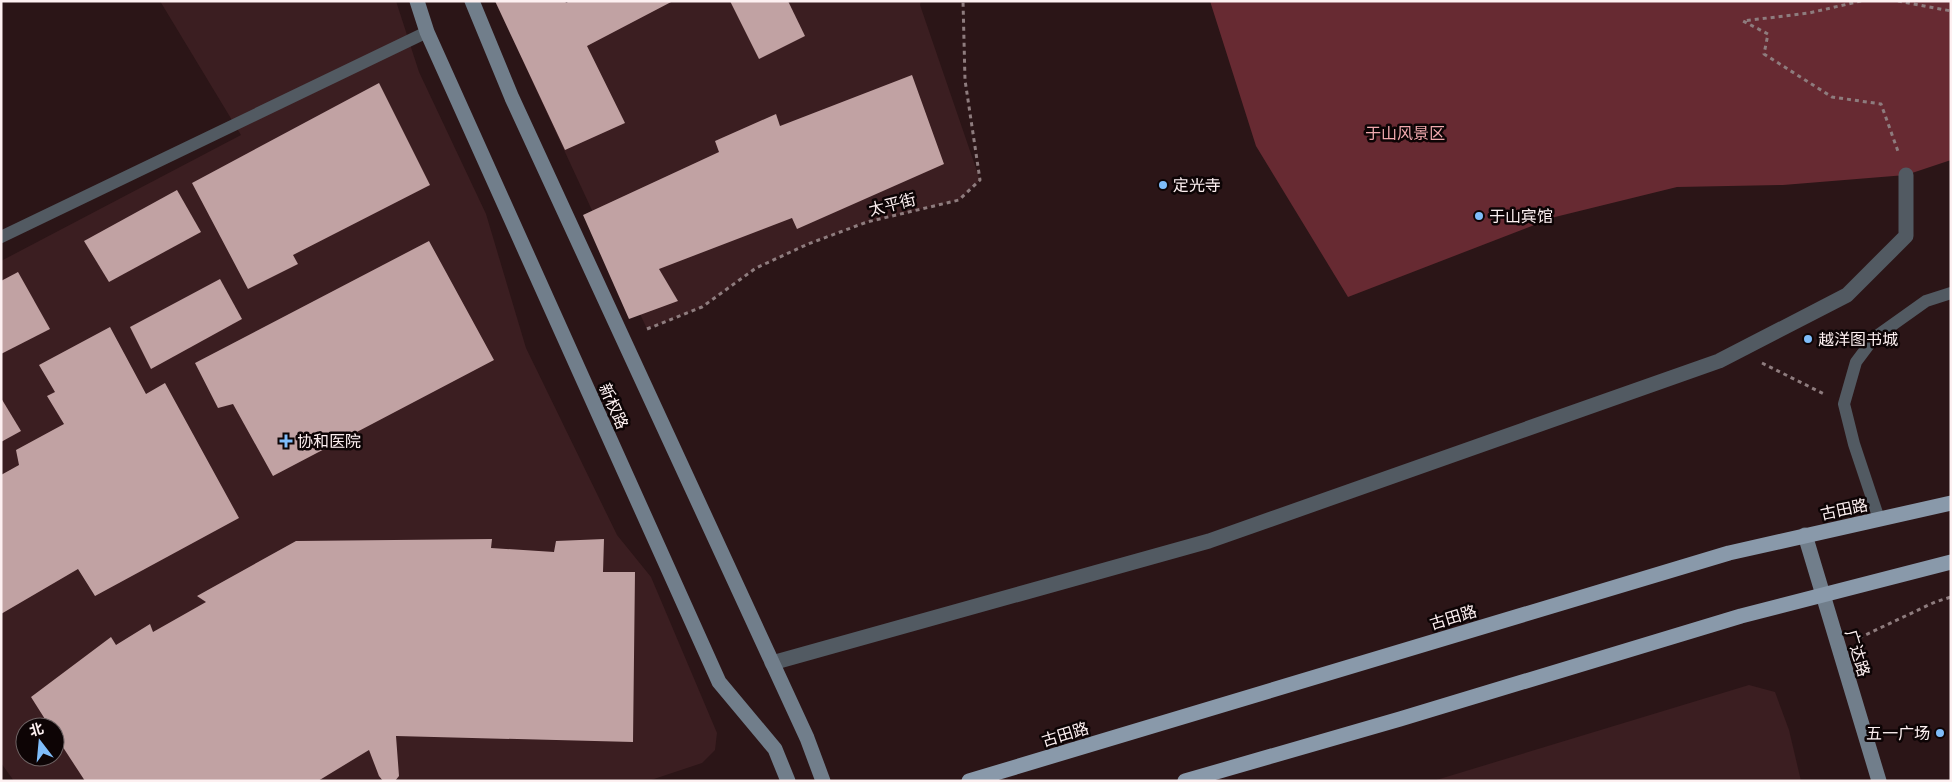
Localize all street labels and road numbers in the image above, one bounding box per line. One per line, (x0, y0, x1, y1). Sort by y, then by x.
street label: 太平街 (866, 188, 918, 220)
street label: 新权路 (595, 380, 633, 432)
street label: 古田路 (1818, 494, 1870, 524)
street label: 古田路 (1427, 600, 1479, 634)
street label: 广达路 (1841, 627, 1875, 679)
street label: 古田路 (1039, 717, 1091, 751)

